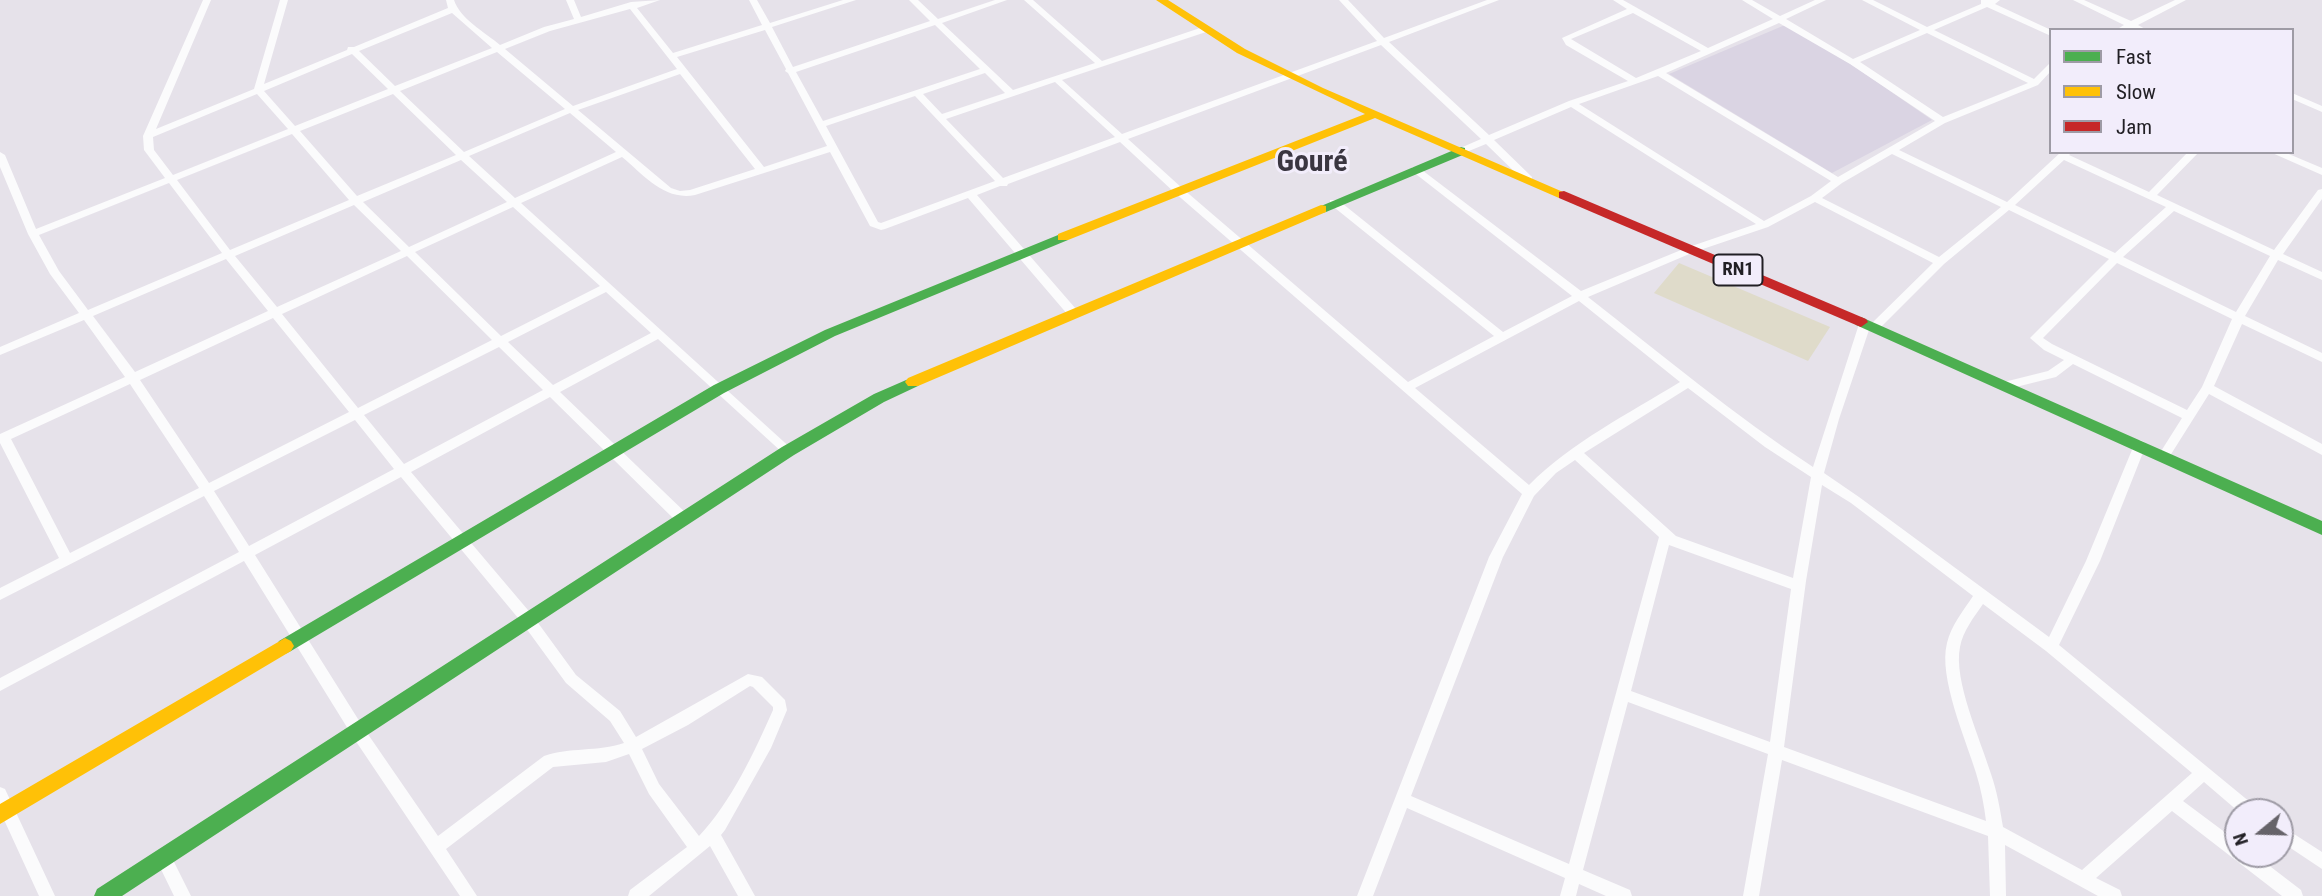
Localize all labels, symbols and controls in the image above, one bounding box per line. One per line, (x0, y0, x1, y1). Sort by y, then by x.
legend (2049, 28, 2294, 154)
text: Fast (2116, 45, 2152, 69)
text: Slow (2116, 80, 2156, 104)
text: Jam (2116, 115, 2152, 139)
district label: Gouré (1276, 145, 1348, 181)
road number: RN1 (1714, 254, 1762, 286)
north arrow (2224, 798, 2294, 868)
text: N (2228, 830, 2253, 849)

